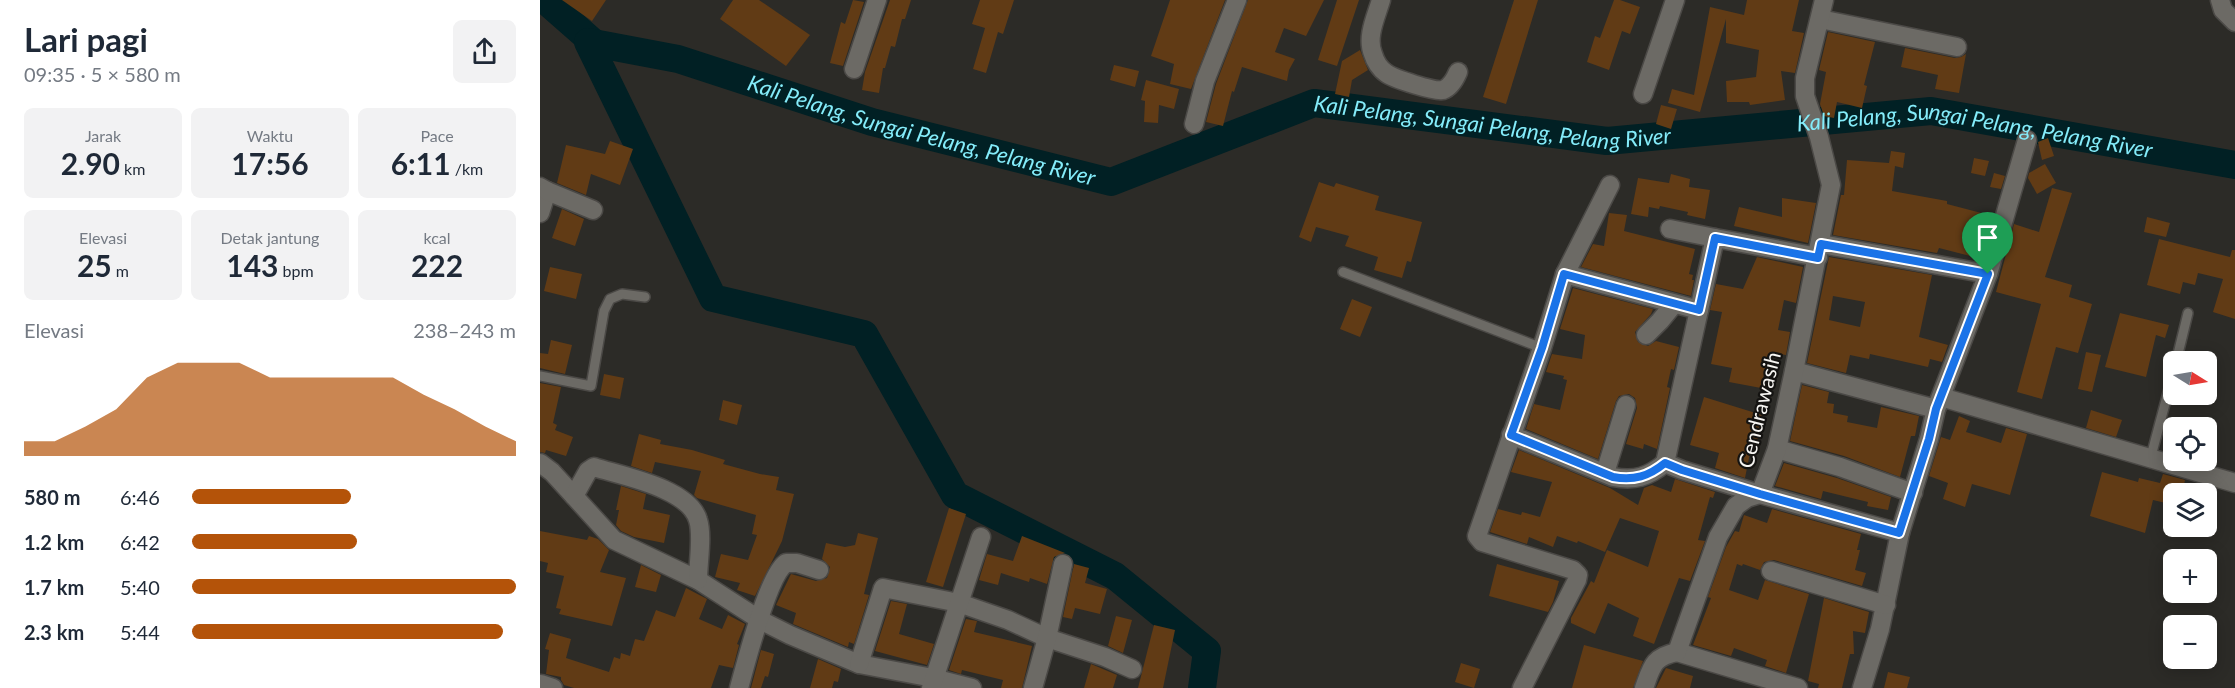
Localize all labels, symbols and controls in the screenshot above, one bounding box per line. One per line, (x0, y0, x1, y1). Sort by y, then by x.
text: Lari pagi (24, 19, 148, 59)
button: share (453, 20, 516, 83)
text: 09:35 · 5 × 580 m (24, 62, 181, 86)
water label: Kali Pelang, Sungai Pelang, Pelang River (744, 69, 1099, 191)
water label: Kali Pelang, Sungai Pelang, Pelang River (1312, 89, 1673, 154)
water label: Kali Pelang, Sungai Pelang, Pelang River (1795, 97, 2155, 163)
text: Jarak (85, 126, 121, 145)
text: Waktu (247, 126, 293, 145)
text: Pace (420, 126, 454, 145)
text: 2.90 (61, 145, 120, 181)
text: 17:56 (231, 145, 309, 181)
text: 6:11 (391, 145, 451, 181)
text: km (120, 159, 145, 178)
text: /km (451, 159, 483, 178)
pin (1962, 212, 2013, 274)
icon: arrive (1971, 221, 2004, 254)
text: Elevasi (79, 228, 127, 247)
text: Detak jantung (221, 228, 319, 247)
text: kcal (423, 228, 451, 247)
text: 25 (77, 247, 112, 283)
text: 143 (226, 247, 279, 283)
text: 222 (411, 247, 463, 283)
text: m (112, 261, 129, 280)
text: bpm (279, 261, 314, 280)
text: Elevasi (24, 318, 84, 342)
text: 238–243 m (413, 318, 516, 342)
street label: Cendrawasih (1732, 349, 1785, 470)
north arrow (2163, 351, 2217, 405)
map controls (2163, 351, 2217, 669)
button: locate (2163, 417, 2217, 471)
button: layers (2163, 483, 2217, 537)
text: 580 m (24, 485, 80, 509)
text: 6:46 (120, 485, 160, 509)
text: 1.2 km (24, 530, 84, 554)
text: 6:42 (120, 530, 160, 554)
button: + (2163, 549, 2217, 603)
text: 1.7 km (24, 575, 84, 599)
text: 5:40 (120, 575, 160, 599)
button: − (2163, 615, 2217, 669)
text: 2.3 km (24, 620, 84, 644)
text: 5:44 (120, 620, 160, 644)

